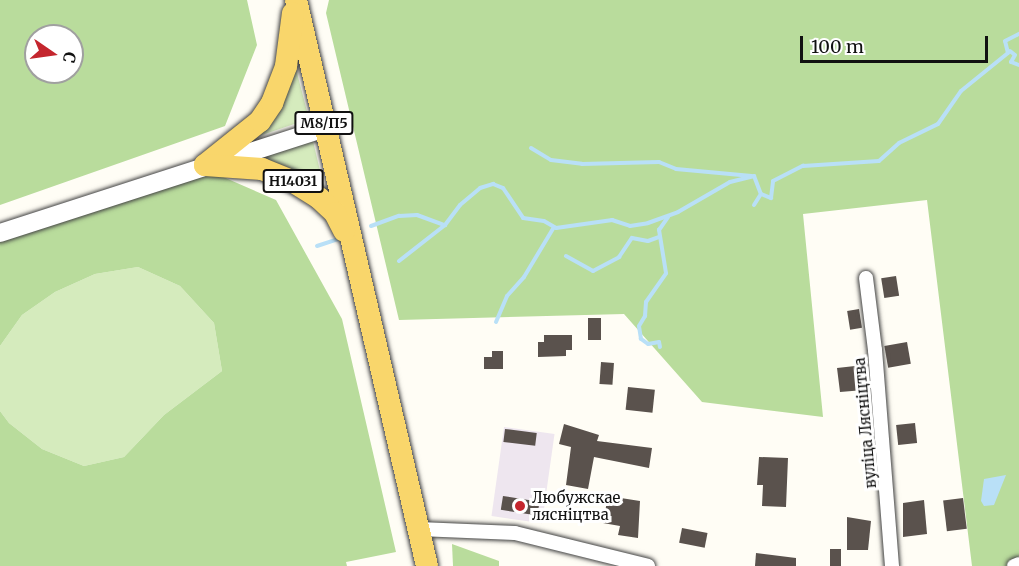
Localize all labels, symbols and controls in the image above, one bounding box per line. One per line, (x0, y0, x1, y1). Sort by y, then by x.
north arrow (24, 24, 84, 84)
scale bar (803, 24, 990, 62)
text: 100 m (811, 35, 864, 58)
text: С (59, 50, 81, 65)
road number: М8/П5 (294, 112, 354, 134)
road number: Н14031 (262, 170, 324, 192)
street label: вуліца Лясніцтва (850, 357, 880, 489)
place label: Любужскае лясніцтва (532, 488, 620, 523)
marker: Любужскае лясніцтва (513, 499, 527, 513)

